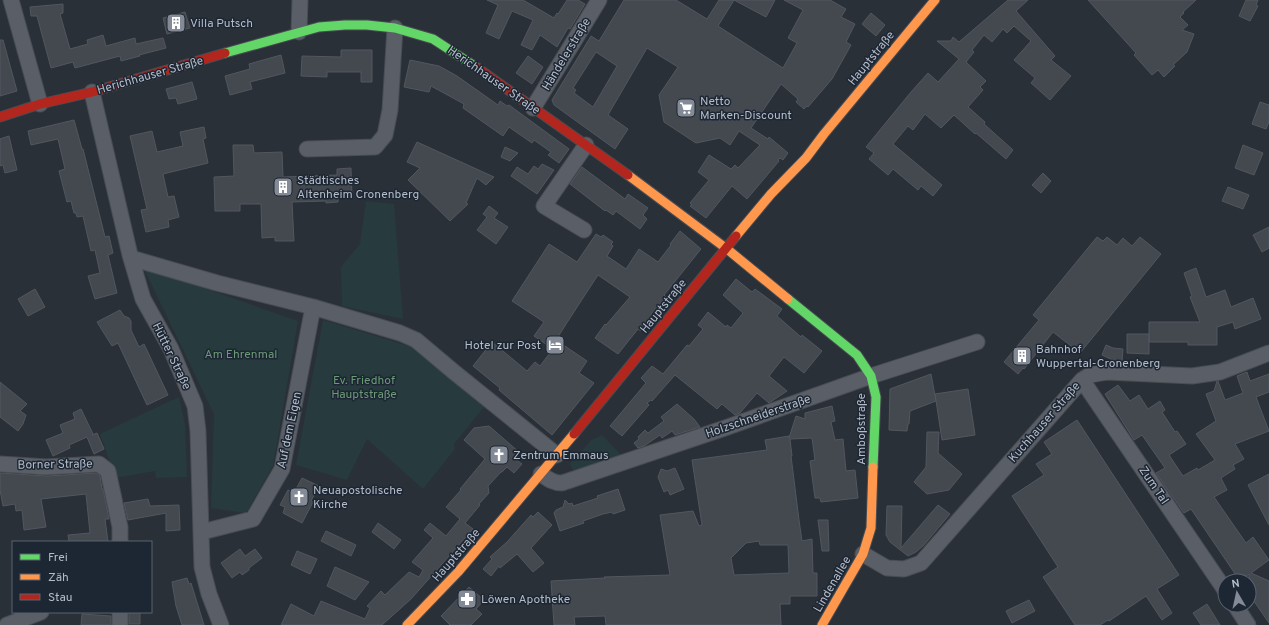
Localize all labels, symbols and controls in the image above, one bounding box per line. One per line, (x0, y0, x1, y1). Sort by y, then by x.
building icon: Villa Putsch (165, 12, 187, 34)
street label: Händelerstraße (539, 15, 595, 94)
place label: Villa Putsch (190, 16, 253, 32)
street label: Hauptstraße (845, 28, 899, 89)
street label: Herichhauser Straße (444, 43, 543, 119)
street label: Herichhauser Straße (95, 53, 205, 99)
place label: Netto Marken-Discount (700, 94, 792, 124)
supermarket icon: Netto Marken-Discount (675, 97, 697, 119)
place label: Städtisches Altenheim Cronenberg (297, 173, 419, 203)
building icon: Städtisches Altenheim Cronenberg (272, 176, 294, 198)
street label: Hauptstraße (637, 276, 691, 337)
street label: Hütter Straße (148, 320, 194, 393)
hotel icon: Hotel zur Post (544, 334, 566, 356)
place label: Hotel zur Post (465, 338, 541, 354)
place label: Bahnhof Wuppertal-Cronenberg (1036, 342, 1160, 372)
building icon: Bahnhof Wuppertal-Cronenberg (1011, 345, 1033, 367)
park label: Am Ehrenmal (205, 347, 277, 363)
park label: Ev. Friedhof Hauptstraße (331, 373, 397, 403)
street label: Kuchhauser Straße (1005, 379, 1084, 466)
street label: Auf dem Eigen (274, 390, 306, 470)
street label: Holzschneiderstraße (704, 391, 813, 442)
street label: Amboßstraße (854, 393, 870, 465)
church icon: Zentrum Emmaus (488, 444, 510, 466)
place label: Zentrum Emmaus (513, 448, 609, 464)
street label: Borner Straße (17, 456, 93, 474)
street label: Zum Tal (1135, 463, 1172, 508)
place label: Neuapostolische Kirche (313, 483, 403, 513)
church icon: Neuapostolische Kirche (288, 486, 310, 508)
street label: Hauptstraße (429, 526, 484, 586)
legend (12, 541, 152, 613)
text: Frei (48, 550, 68, 566)
street label: Lindenallee (810, 553, 855, 616)
text: Zäh (48, 570, 69, 586)
north arrow (1217, 573, 1257, 613)
text: N (1231, 577, 1241, 592)
pharmacy icon: Löwen Apotheke (456, 588, 478, 610)
text: Stau (48, 590, 73, 606)
place label: Löwen Apotheke (481, 592, 570, 608)

